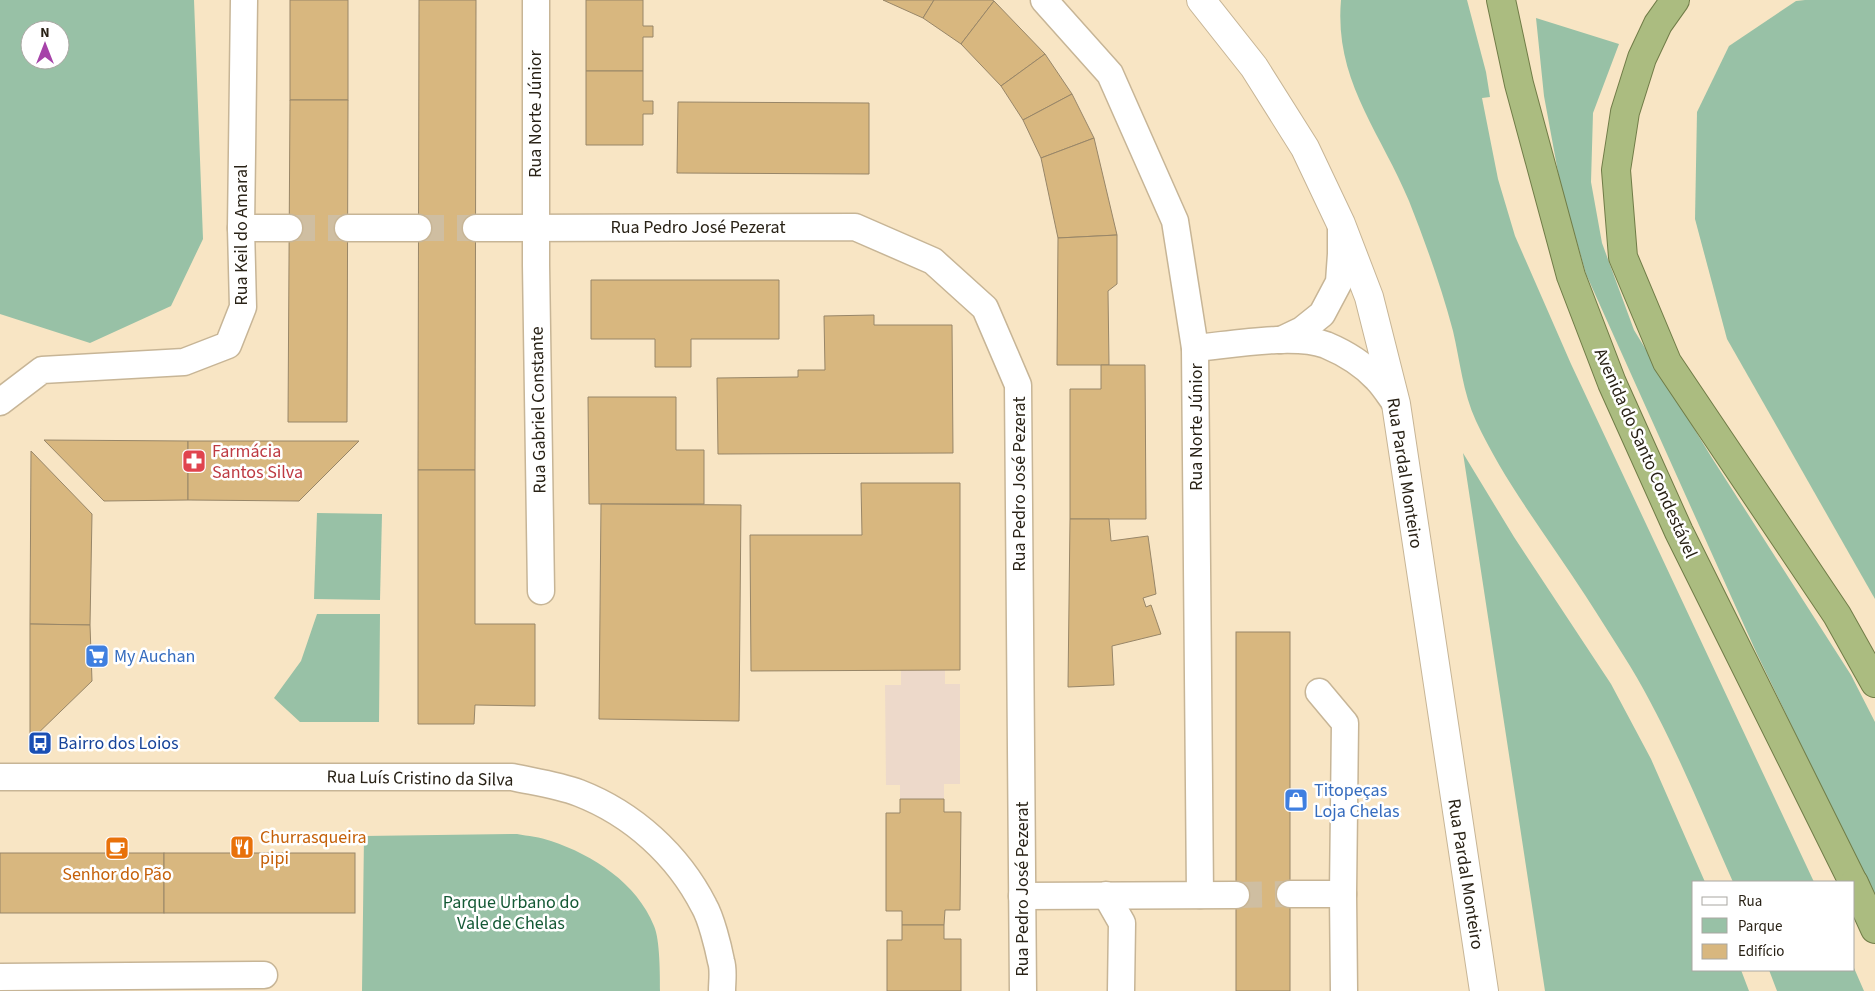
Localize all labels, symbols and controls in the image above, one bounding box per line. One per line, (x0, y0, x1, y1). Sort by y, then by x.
north arrow (20, 20, 70, 70)
text: N (40, 23, 50, 43)
street label: Rua Norte Júnior (523, 50, 548, 178)
street label: Rua Keil do Amaral (229, 164, 254, 306)
street label: Rua Pedro José Pezerat (610, 215, 786, 240)
street label: Rua Gabriel Constante (525, 326, 552, 494)
street label: Avenida do Santo Condestável (1588, 344, 1703, 562)
street label: Rua Norte Júnior (1184, 363, 1209, 491)
street label: Rua Pedro José Pezerat (1007, 396, 1032, 572)
street label: Rua Pardal Monteiro (1380, 396, 1429, 550)
place label: Farmácia Santos Silva (212, 439, 303, 485)
pharmacy icon: Farmácia Santos Silva (181, 448, 207, 474)
supermarket icon: My Auchan (84, 643, 110, 669)
place label: My Auchan (114, 644, 195, 669)
bus stop icon: Bairro dos Loios (27, 730, 53, 756)
place label: Bairro dos Loios (58, 731, 179, 756)
street label: Rua Luís Cristino da Silva (326, 764, 514, 793)
place label: Titopeças Loja Chelas (1314, 778, 1400, 824)
shop icon: Titopeças Loja Chelas (1283, 787, 1309, 813)
street label: Rua Pardal Monteiro (1441, 797, 1490, 951)
street label: Rua Pedro José Pezerat (1010, 801, 1035, 977)
place label: Churrasqueira pipi (260, 825, 367, 871)
restaurant icon: Churrasqueira pipi (229, 834, 255, 860)
cafe icon: Senhor do Pão (104, 835, 130, 861)
place label: Senhor do Pão (62, 862, 172, 887)
legend (1692, 881, 1855, 971)
park label: Parque Urbano do Vale de Chelas (443, 890, 579, 936)
text: Rua (1738, 891, 1762, 912)
text: Parque (1738, 916, 1782, 937)
text: Edifício (1738, 941, 1785, 962)

